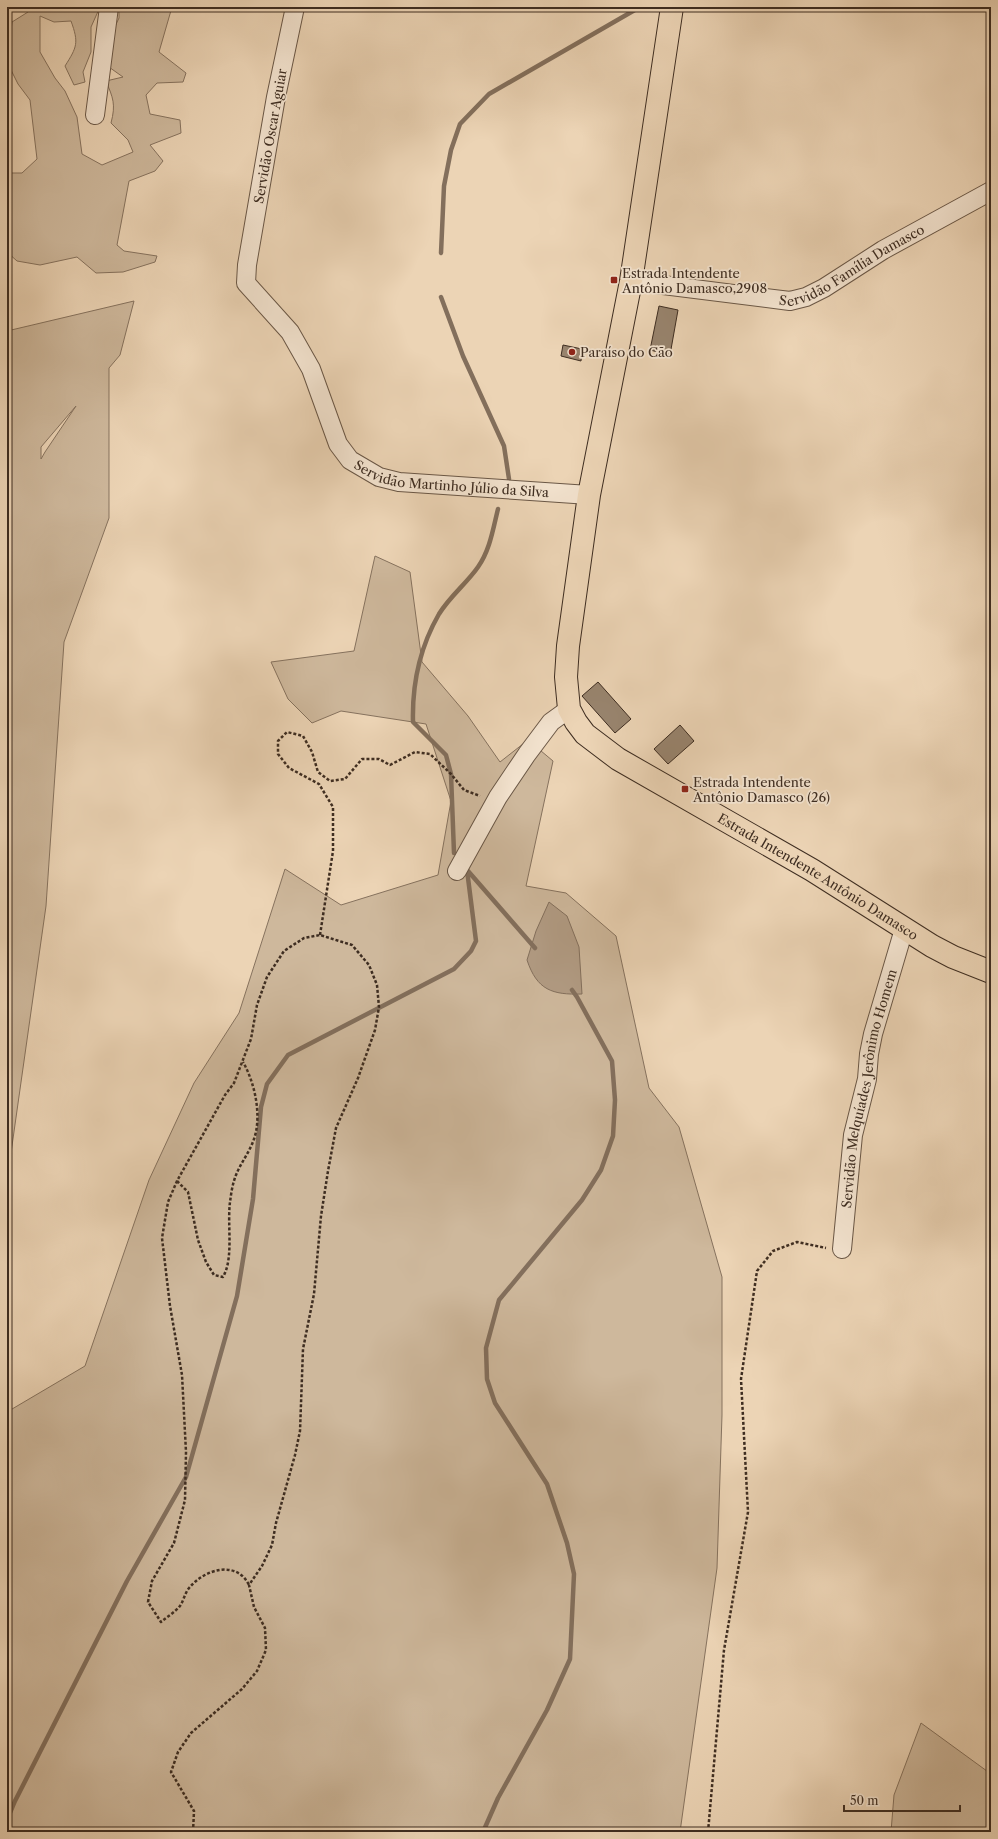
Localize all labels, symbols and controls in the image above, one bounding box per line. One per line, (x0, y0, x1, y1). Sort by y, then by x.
street label: Servidão Oscar Aguiar (250, 67, 290, 205)
street label: Servidão Família Damasco (778, 221, 927, 310)
place label: Estrada Intendente Antônio Damasco,2908 (621, 265, 767, 296)
marker: Estrada Intendente Antônio Damasco,2908 (609, 275, 619, 285)
place label: Paraíso do Cão (580, 344, 673, 360)
marker: Paraíso do Cão (567, 347, 577, 357)
street label: Servidão Martinho Júlio da Silva (351, 456, 550, 500)
place label: Estrada Intendente Antônio Damasco (26) (692, 774, 830, 805)
marker: Estrada Intendente Antônio Damasco (26) (680, 784, 690, 794)
street label: Estrada Intendente Antônio Damasco (715, 810, 921, 943)
street label: Servidão Melquíades Jerônimo Homem (838, 967, 900, 1209)
scale bar (844, 1787, 960, 1813)
text: 50 m (850, 1793, 879, 1808)

